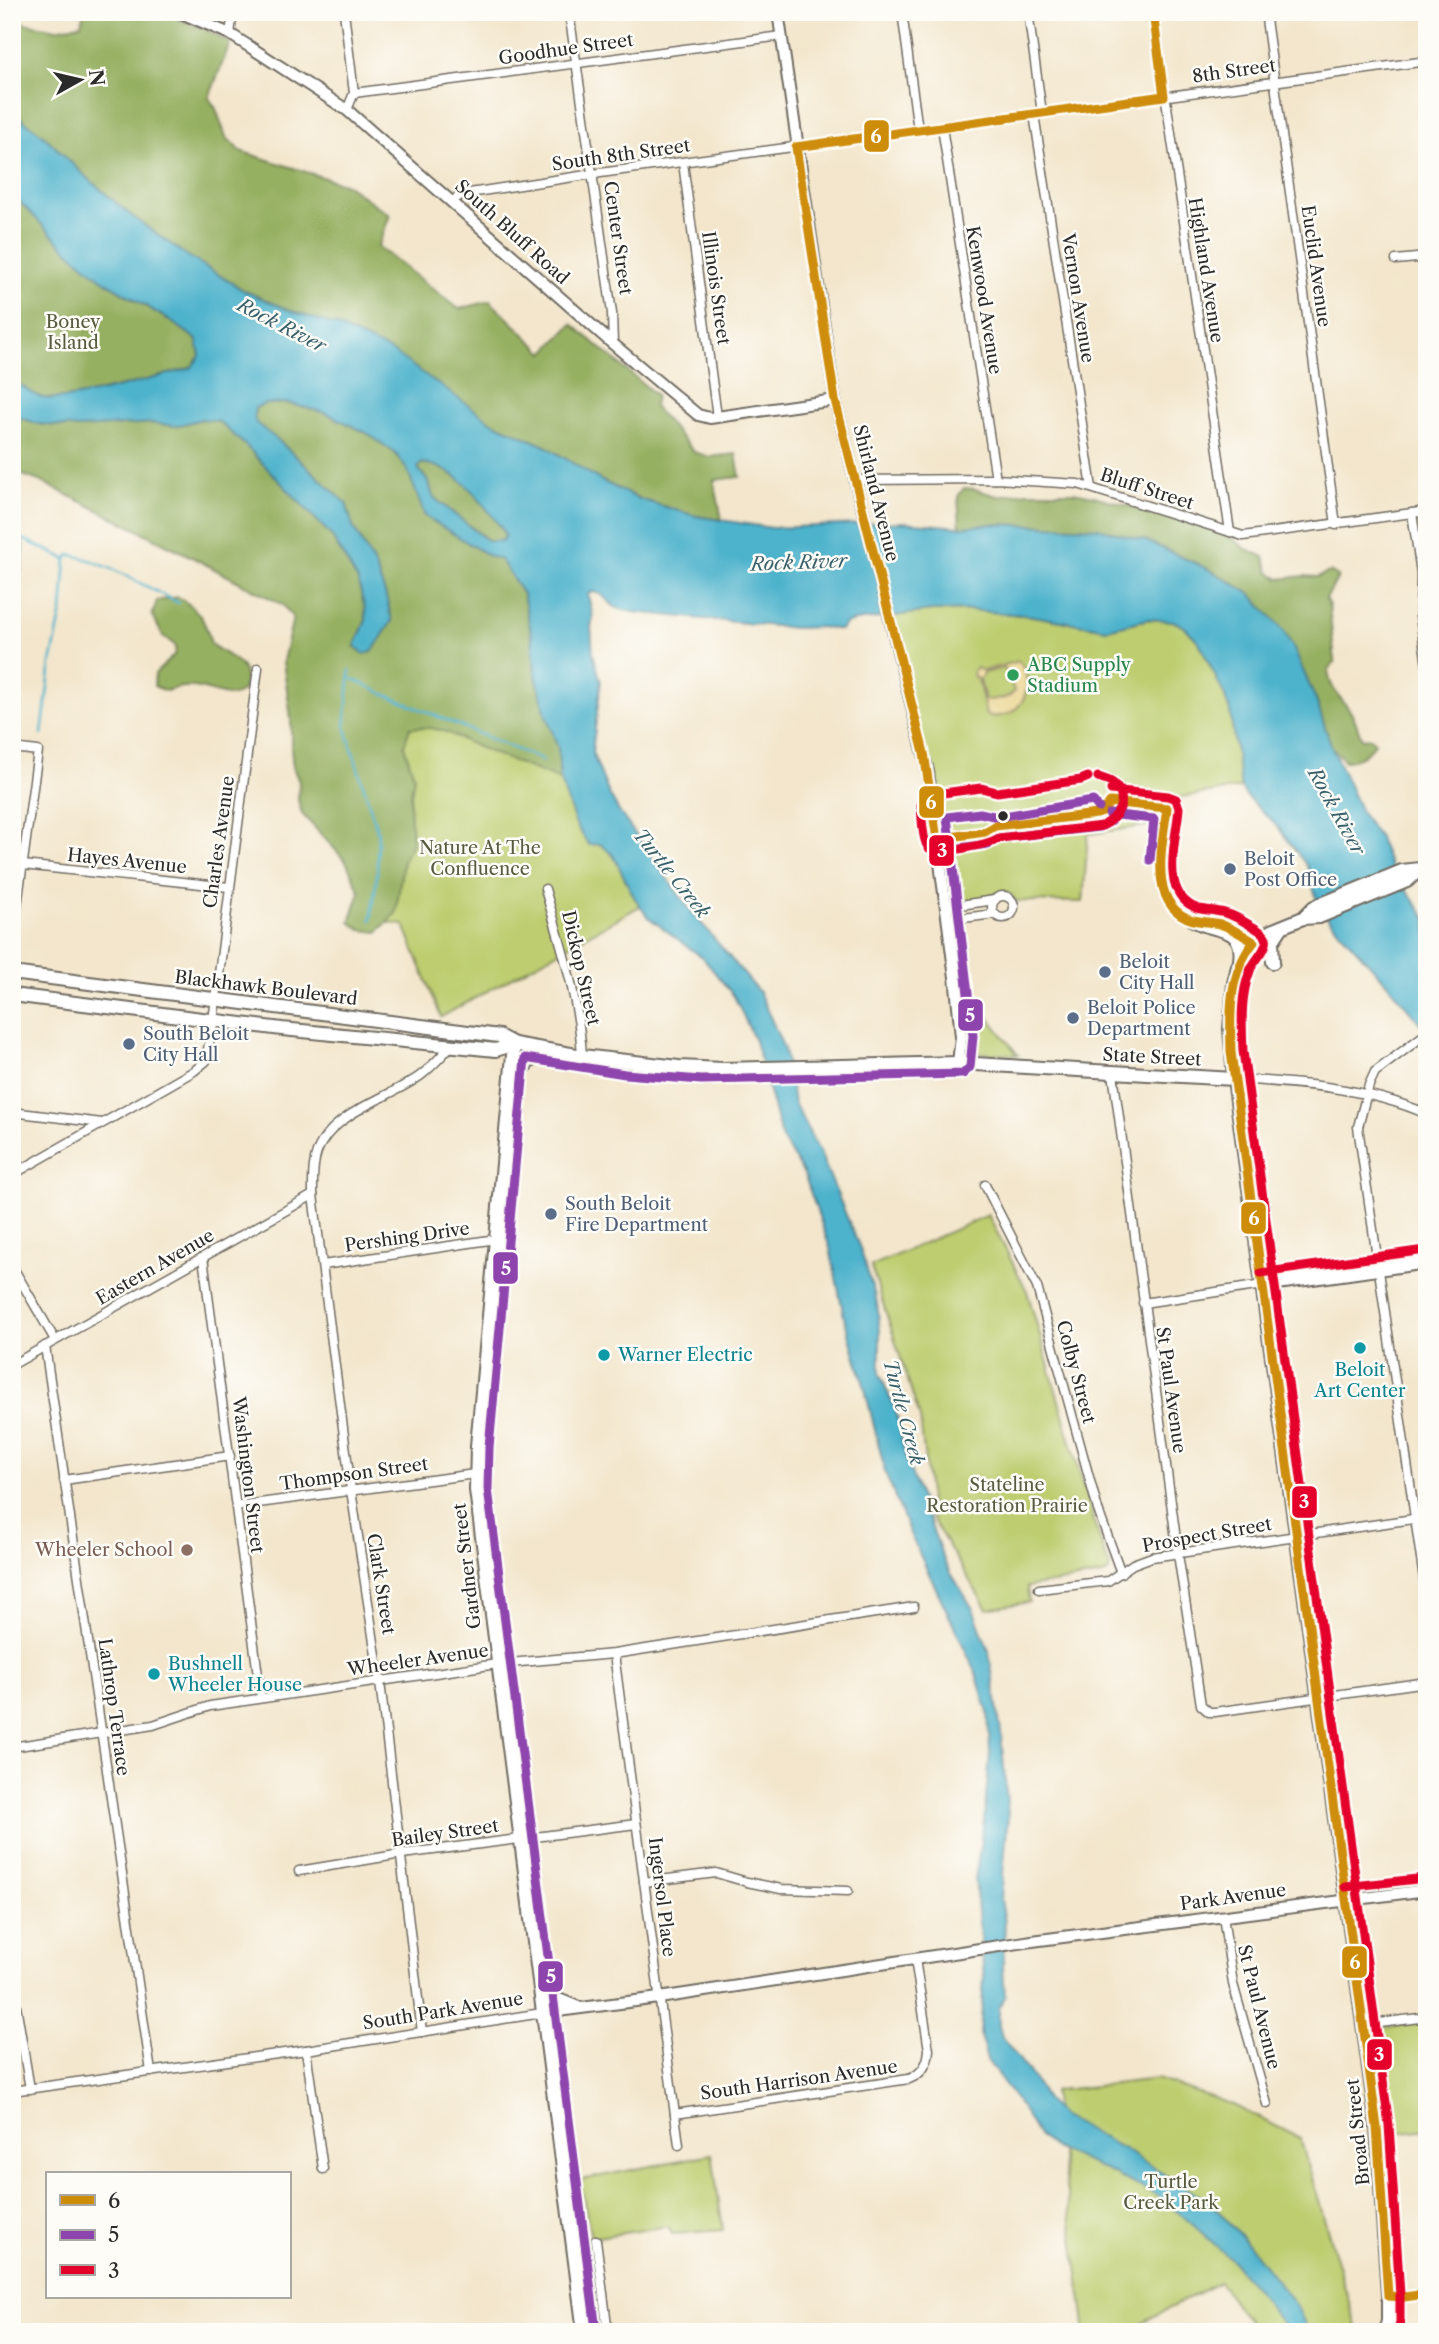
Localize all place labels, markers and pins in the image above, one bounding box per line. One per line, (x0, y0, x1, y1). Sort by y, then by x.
place label: ABC Supply Stadium (1026, 654, 1132, 697)
marker: ABC Supply Stadium (1005, 667, 1021, 683)
unlabelled marker (996, 809, 1010, 823)
place label: Beloit Post Office (1244, 848, 1337, 891)
marker: Beloit Post Office (1222, 861, 1238, 877)
place label: Beloit City Hall (1119, 951, 1194, 994)
marker: Beloit City Hall (1097, 964, 1113, 980)
place label: Beloit Police Department (1087, 997, 1196, 1040)
marker: Beloit Police Department (1065, 1010, 1081, 1026)
place label: South Beloit City Hall (143, 1023, 250, 1066)
marker: South Beloit City Hall (121, 1036, 137, 1052)
place label: South Beloit Fire Department (565, 1193, 709, 1236)
marker: South Beloit Fire Department (543, 1206, 559, 1222)
marker: Beloit Art Center (1352, 1340, 1368, 1356)
place label: Warner Electric (617, 1344, 753, 1366)
marker: Warner Electric (596, 1347, 612, 1363)
place label: Beloit Art Center (1313, 1359, 1406, 1402)
place label: Wheeler School (34, 1539, 173, 1561)
marker: Wheeler School (179, 1542, 195, 1558)
place label: Bushnell Wheeler House (167, 1653, 302, 1696)
marker: Bushnell Wheeler House (146, 1666, 162, 1682)

